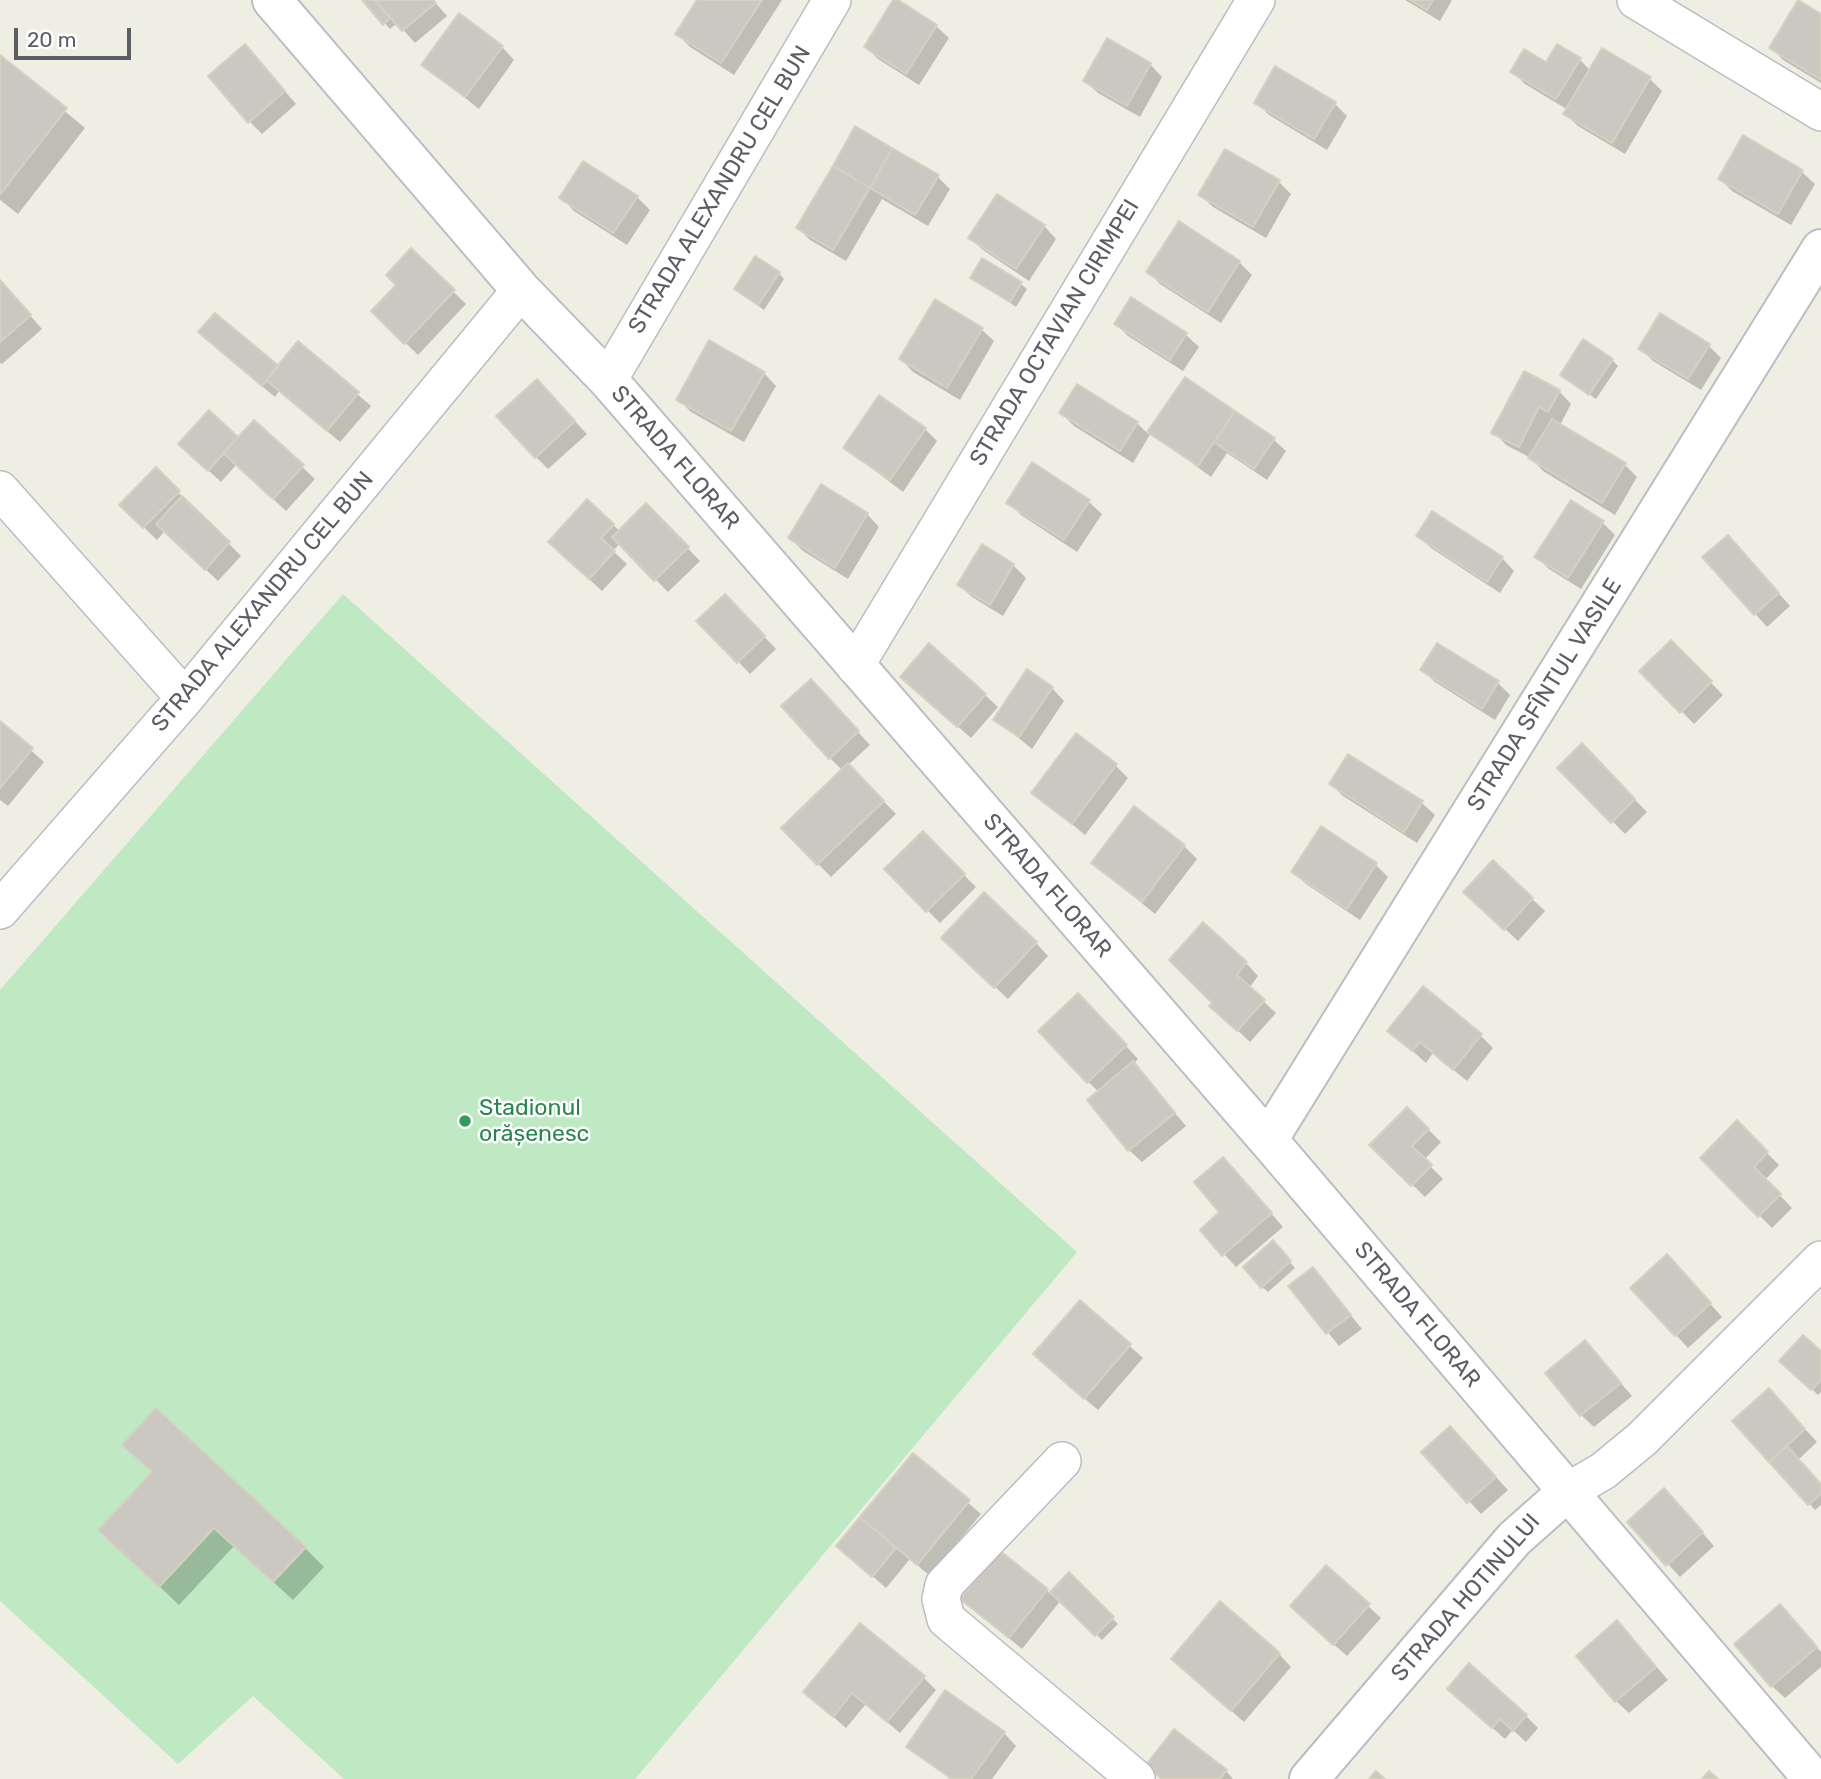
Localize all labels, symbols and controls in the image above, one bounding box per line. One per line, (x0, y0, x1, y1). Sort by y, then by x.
scale bar (18, 14, 135, 58)
text: 20 m (27, 27, 76, 52)
street label: STRADA ALEXANDRU CEL BUN (623, 41, 817, 339)
street label: STRADA OCTAVIAN CIRIMPEI (964, 195, 1146, 471)
street label: STRADA FLORAR (605, 380, 745, 536)
street label: STRADA ALEXANDRU CEL BUN (146, 466, 380, 738)
street label: STRADA SFÎNTUL VASILE (1462, 574, 1628, 816)
street label: STRADA FLORAR (977, 808, 1117, 964)
place label: Stadionul orășenesc (479, 1094, 589, 1148)
marker: Stadionul orășenesc (457, 1113, 473, 1129)
street label: STRADA FLORAR (1348, 1237, 1486, 1393)
street label: STRADA HOTINULUI (1386, 1509, 1546, 1687)

